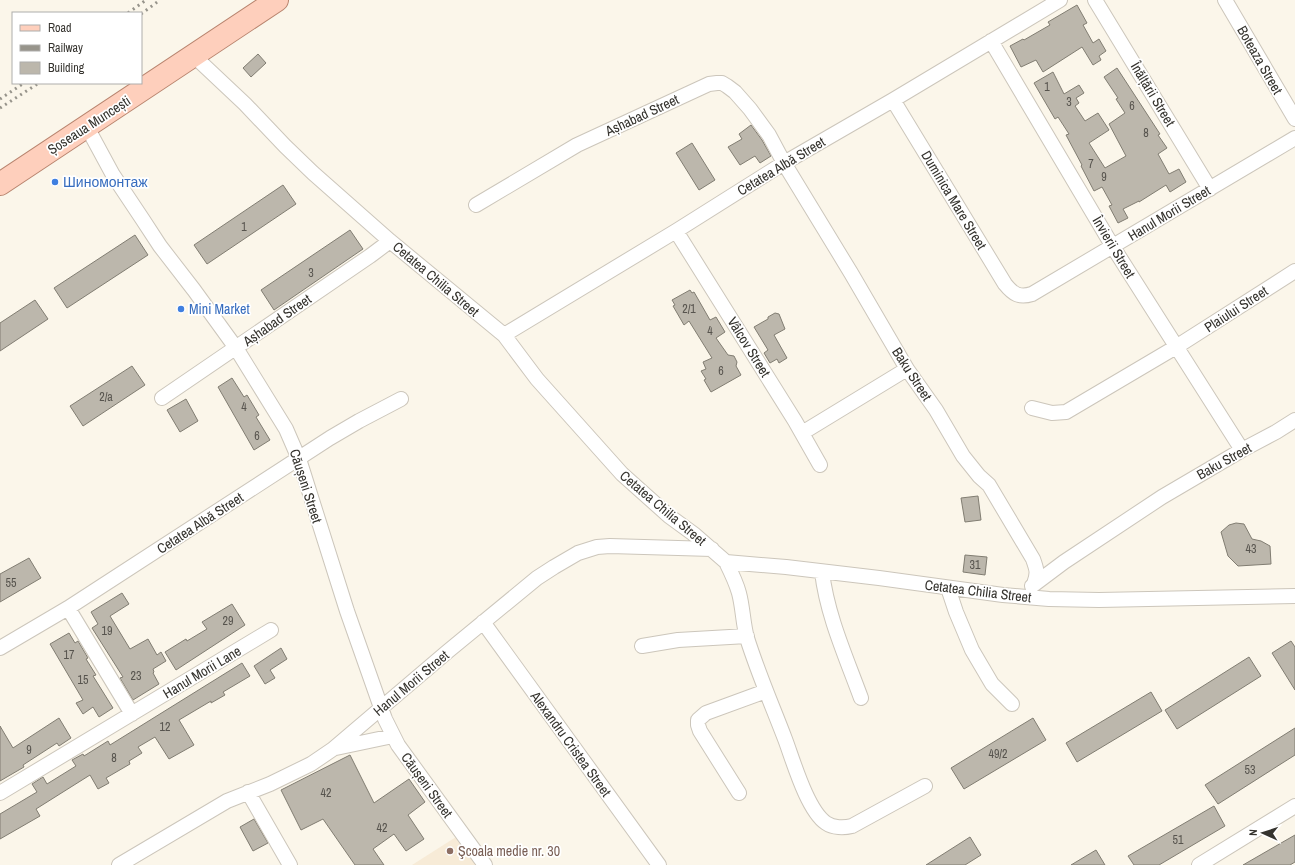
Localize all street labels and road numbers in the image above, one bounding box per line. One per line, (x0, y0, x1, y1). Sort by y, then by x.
street label: Boteaza Street (1233, 23, 1287, 97)
street label: Înălțării Street (1126, 58, 1179, 130)
street label: Așhabad Street (601, 90, 682, 140)
street label: Șoseaua Muncești (44, 92, 134, 158)
street label: Cetatea Albă Street (734, 133, 828, 199)
street label: Duminica Mare Street (917, 147, 991, 253)
street label: Hanul Morii Street (1124, 181, 1214, 245)
street label: Învierii Street (1088, 212, 1139, 281)
street label: Cetatea Chilia Street (389, 238, 483, 320)
street label: Plaiului Street (1201, 282, 1271, 336)
street label: Așhabad Street (239, 290, 315, 351)
street label: Vâlcov Street (723, 314, 775, 380)
street label: Baku Street (888, 344, 936, 404)
street label: Baku Street (1193, 439, 1255, 483)
street label: Căușeni Street (286, 447, 326, 525)
street label: Cetatea Chilia Street (616, 467, 710, 549)
street label: Cetatea Albă Street (153, 488, 247, 558)
street label: Cetatea Chilia Street (924, 576, 1032, 606)
street label: Hanul Morii Lane (160, 642, 244, 702)
street label: Hanul Morii Street (370, 646, 452, 720)
street label: Alexandru Cristea Street (526, 687, 615, 800)
street label: Căușeni Street (397, 749, 457, 821)

